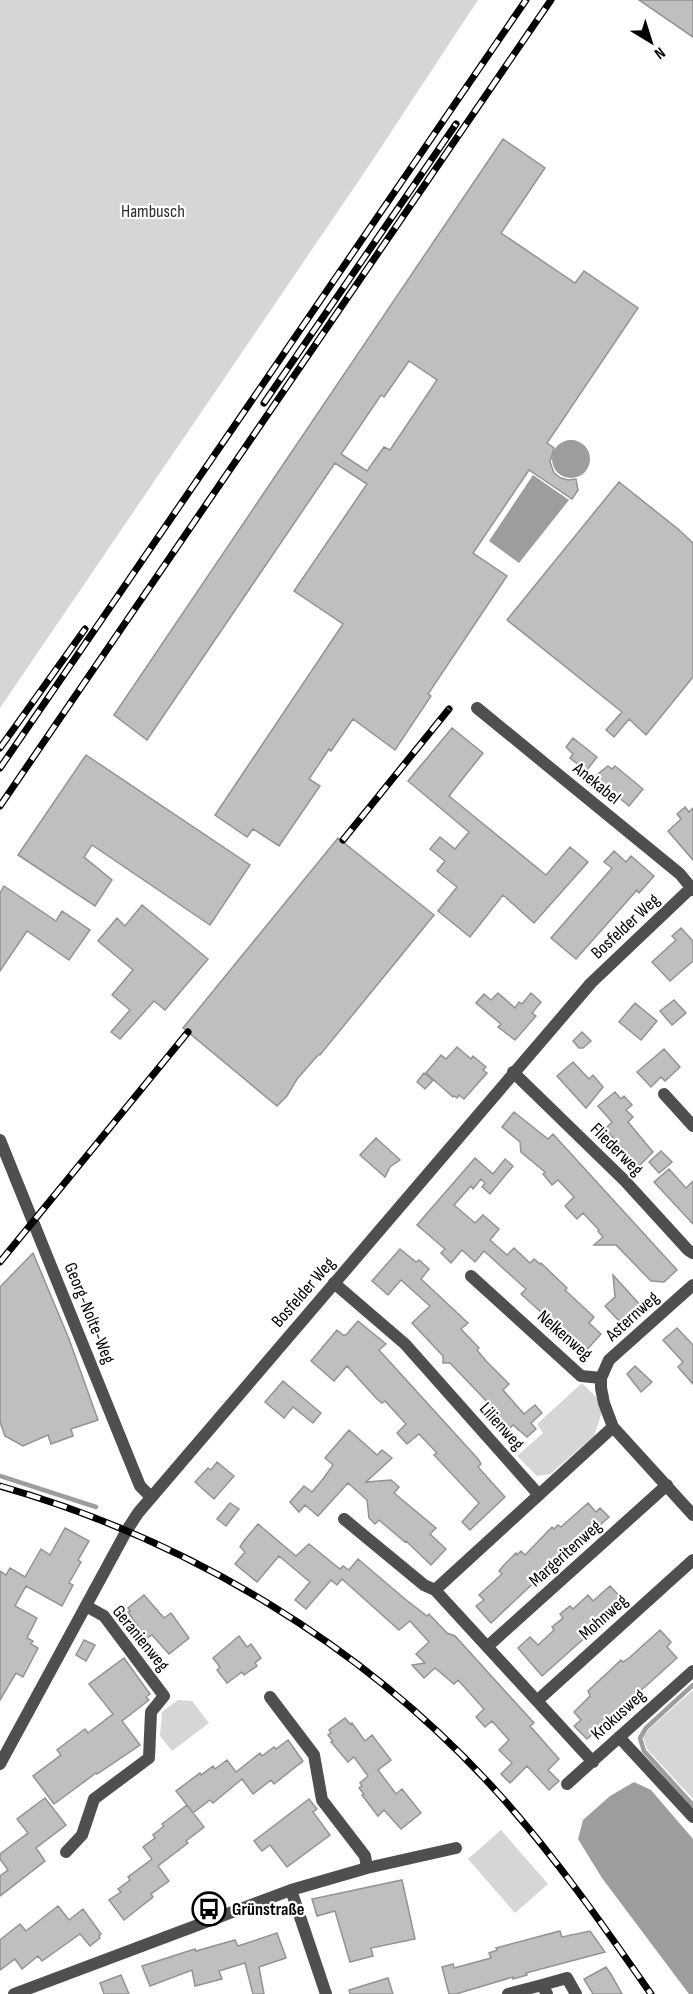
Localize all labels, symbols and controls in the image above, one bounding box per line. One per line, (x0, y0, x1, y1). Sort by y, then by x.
north arrow (621, 12, 681, 72)
text: N (650, 43, 669, 63)
park label: Hambusch (121, 201, 185, 222)
street label: Anekabel (568, 757, 625, 809)
street label: Bosfelder Weg (587, 889, 664, 963)
street label: Fliederweg (586, 1119, 647, 1180)
street label: Bosfelder Weg (267, 1253, 339, 1332)
street label: Georg-Nolte-Weg (60, 1260, 119, 1367)
street label: Asternweg (601, 1287, 663, 1346)
street label: Nelkenweg (533, 1306, 596, 1365)
street label: Lilienweg (475, 1398, 528, 1454)
street label: Margeritenweg (525, 1515, 606, 1591)
street label: Mohnweg (575, 1590, 632, 1645)
street label: Geranienweg (108, 1601, 173, 1675)
street label: Krokusweg (587, 1685, 650, 1744)
bus stop icon: Grünstraße (191, 1891, 227, 1927)
place label: Grünstraße (232, 1899, 304, 1920)

